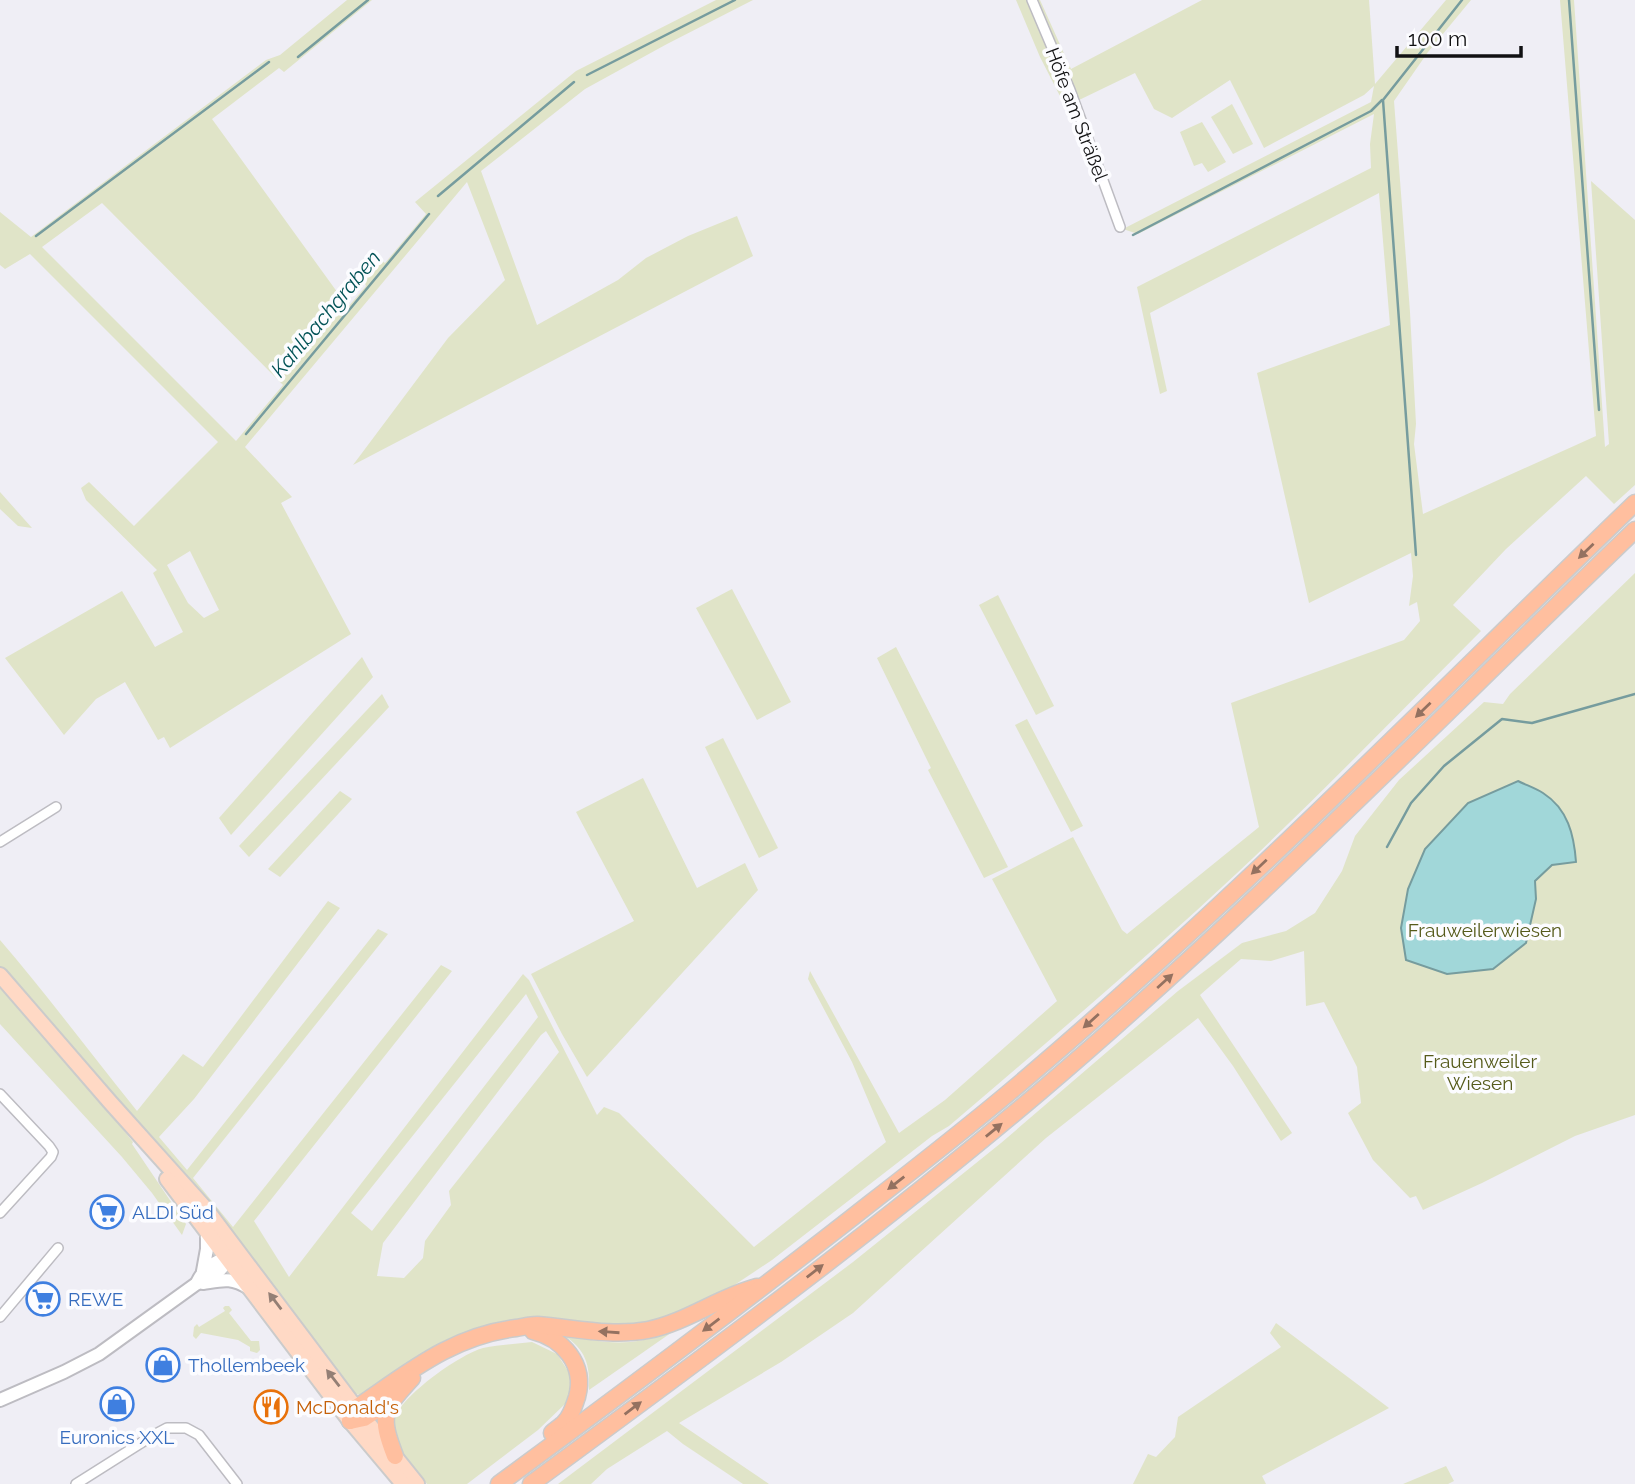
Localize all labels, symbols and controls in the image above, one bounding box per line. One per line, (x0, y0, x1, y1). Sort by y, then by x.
scale bar (1397, 14, 1521, 58)
text: 100 m (1408, 26, 1467, 51)
street label: Höfe am Sträßel (1041, 44, 1113, 185)
water label: Kahlbachgraben (266, 245, 386, 382)
one-way arrow (1578, 542, 1595, 558)
one-way arrow (1415, 701, 1432, 717)
one-way arrow (1250, 859, 1268, 875)
park label: Frauweilerwiesen (1408, 919, 1562, 941)
one-way arrow (1156, 973, 1173, 989)
one-way arrow (1082, 1013, 1100, 1029)
park label: Frauenweiler Wiesen (1423, 1050, 1537, 1094)
one-way arrow (985, 1123, 1002, 1138)
one-way arrow (887, 1176, 905, 1191)
supermarket icon: ALDI Süd (88, 1193, 126, 1231)
place label: ALDI Süd (132, 1201, 214, 1223)
one-way arrow (806, 1264, 824, 1279)
supermarket icon: REWE (24, 1280, 62, 1318)
place label: REWE (68, 1288, 123, 1310)
one-way arrow (267, 1292, 282, 1310)
one-way arrow (703, 1318, 721, 1333)
one-way arrow (598, 1327, 620, 1338)
shop icon: Thollembeek (144, 1346, 182, 1384)
place label: Thollembeek (188, 1354, 305, 1376)
one-way arrow (326, 1369, 341, 1387)
shop icon: Euronics XXL (98, 1385, 136, 1423)
restaurant icon: McDonald's (252, 1388, 290, 1426)
place label: McDonald's (296, 1396, 399, 1418)
one-way arrow (624, 1401, 642, 1415)
place label: Euronics XXL (60, 1426, 174, 1448)

